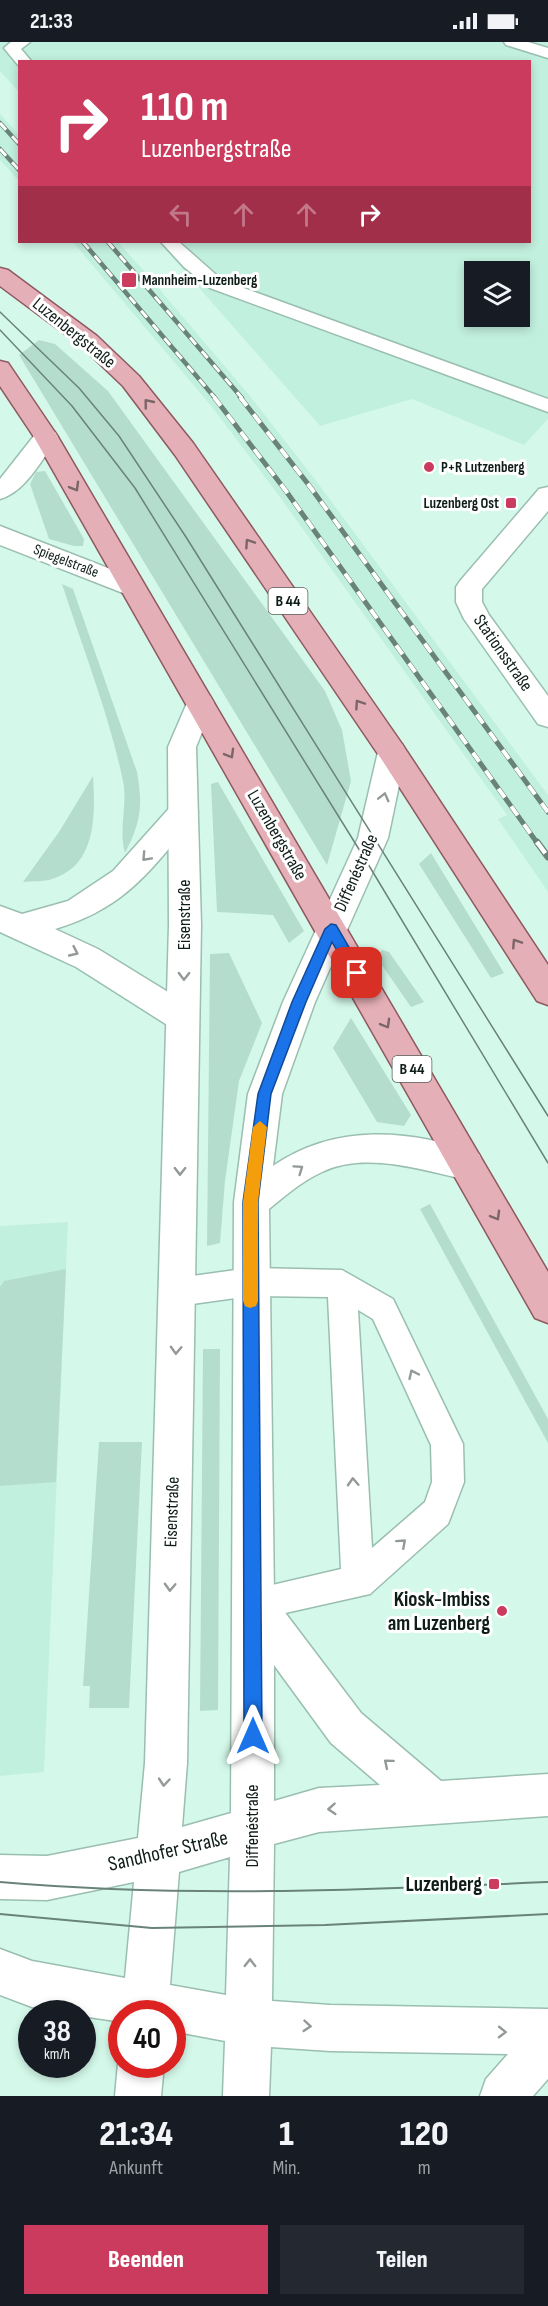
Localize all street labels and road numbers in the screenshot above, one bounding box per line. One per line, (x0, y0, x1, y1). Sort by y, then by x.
street label: Luzenbergstraße (28, 293, 120, 373)
street label: Spiegelstraße (31, 540, 101, 582)
road number: B 44 (268, 588, 308, 614)
street label: Stationsstraße (469, 611, 537, 695)
street label: Luzenbergstraße (243, 786, 311, 884)
street label: Diffenéstraße (330, 831, 382, 915)
street label: Eisenstraße (174, 880, 195, 950)
road number: B 44 (392, 1056, 432, 1082)
street label: Eisenstraße (160, 1476, 184, 1548)
street label: Diffenéstraße (242, 1785, 263, 1867)
street label: Sandhofer Straße (106, 1825, 230, 1877)

